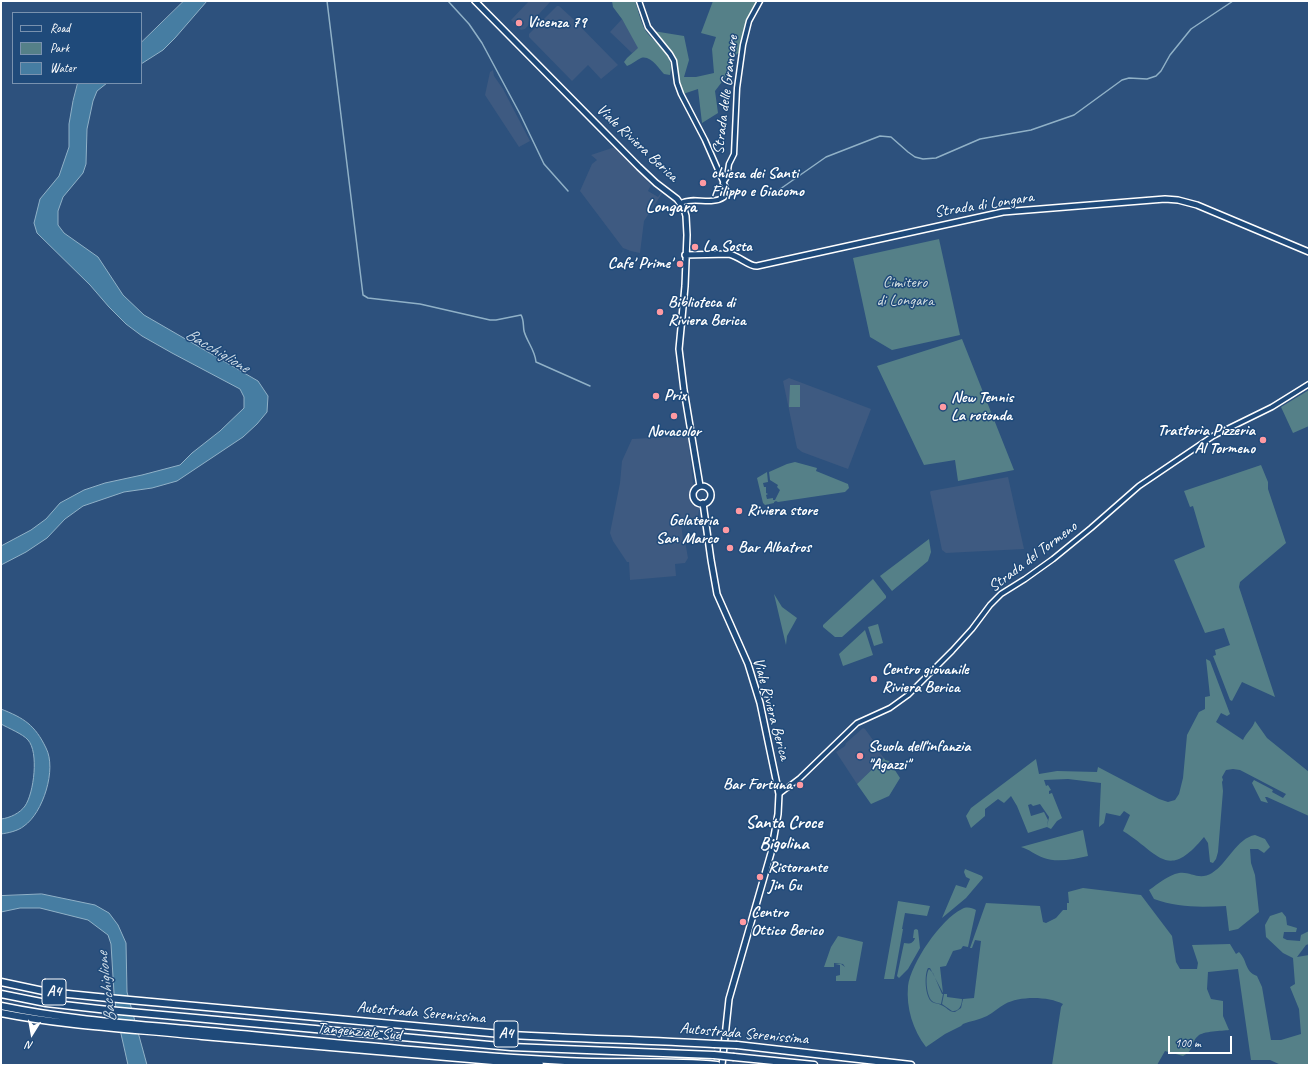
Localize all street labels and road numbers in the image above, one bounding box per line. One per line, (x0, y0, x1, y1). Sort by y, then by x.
street label: Strada delle Grancare (709, 34, 743, 156)
street label: Viale Riviera Berica (592, 100, 682, 186)
street label: Strada di Longara (933, 188, 1035, 222)
street label: Strada del Tormeno (985, 517, 1081, 597)
street label: Viale Riviera Berica (748, 656, 794, 762)
road number: A4 (42, 979, 66, 1005)
street label: Autostrada Serenissima (356, 998, 486, 1028)
street label: Tangenziale Sud (316, 1019, 402, 1045)
street label: Autostrada Serenissima (679, 1019, 809, 1049)
road number: A4 (494, 1021, 518, 1047)

